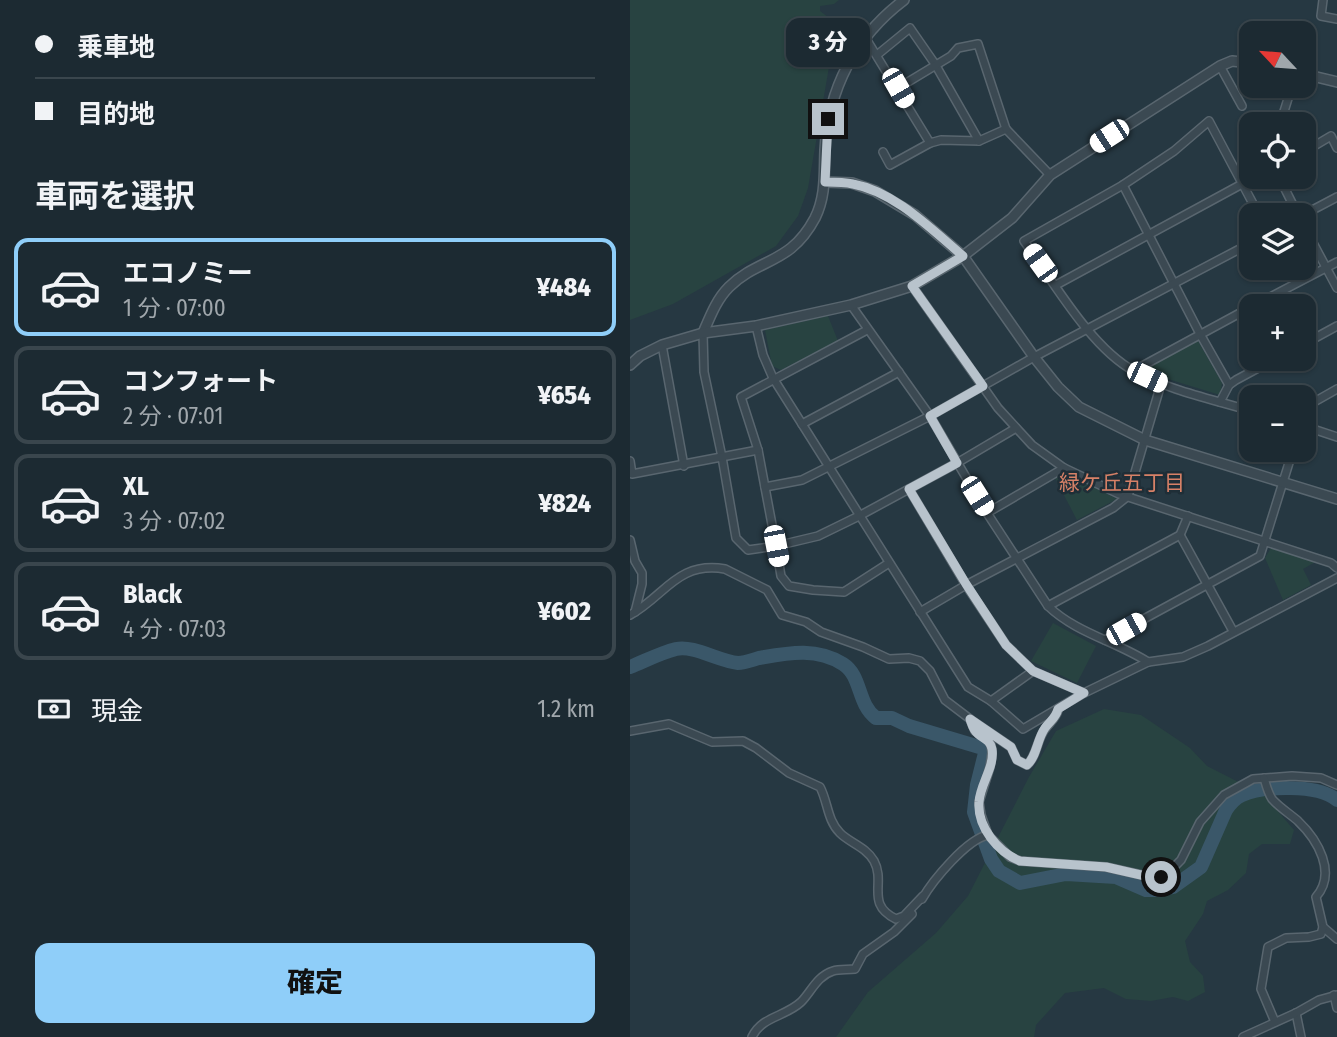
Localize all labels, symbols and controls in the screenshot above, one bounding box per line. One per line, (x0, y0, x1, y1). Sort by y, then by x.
callout: 3 分 (786, 18, 870, 66)
north arrow (1239, 21, 1316, 98)
map controls (1239, 21, 1316, 462)
text: 3 分 (809, 28, 847, 56)
text: 乗車地 (77, 32, 155, 63)
car (879, 65, 918, 111)
text: 目的地 (77, 99, 155, 130)
route end (812, 103, 844, 135)
button: locate (1239, 112, 1316, 189)
car (1086, 116, 1133, 156)
text: 車両を選択 (35, 177, 195, 215)
button: layers (1239, 203, 1316, 280)
car (1020, 240, 1061, 286)
icon: car (39, 256, 102, 319)
text: エコノミー (123, 258, 253, 289)
text: ¥484 (537, 272, 591, 303)
text: 1 分 · 07:00 (123, 294, 226, 322)
button: + (1239, 294, 1316, 371)
car (1124, 359, 1171, 395)
icon: car (39, 364, 102, 427)
text: コンフォート (123, 366, 278, 397)
text: ¥654 (538, 380, 591, 411)
button: − (1239, 385, 1316, 462)
text: 2 分 · 07:01 (123, 402, 223, 430)
district label: 緑ケ丘五丁目 (1059, 470, 1185, 496)
text: XL (123, 471, 149, 502)
icon: car (39, 472, 102, 535)
car (957, 473, 998, 519)
text: ¥824 (538, 488, 591, 519)
text: 3 分 · 07:02 (123, 507, 225, 535)
car (762, 523, 791, 569)
text: Black (123, 579, 182, 610)
icon: car (39, 580, 102, 643)
text: ¥602 (538, 596, 591, 627)
car (1103, 610, 1150, 648)
text: 4 分 · 07:03 (123, 615, 226, 643)
icon: cash (35, 690, 73, 728)
text: 1.2 km (537, 695, 595, 723)
text: 現金 (91, 696, 143, 727)
route start (1145, 861, 1177, 893)
button: 確定 (35, 943, 595, 1023)

